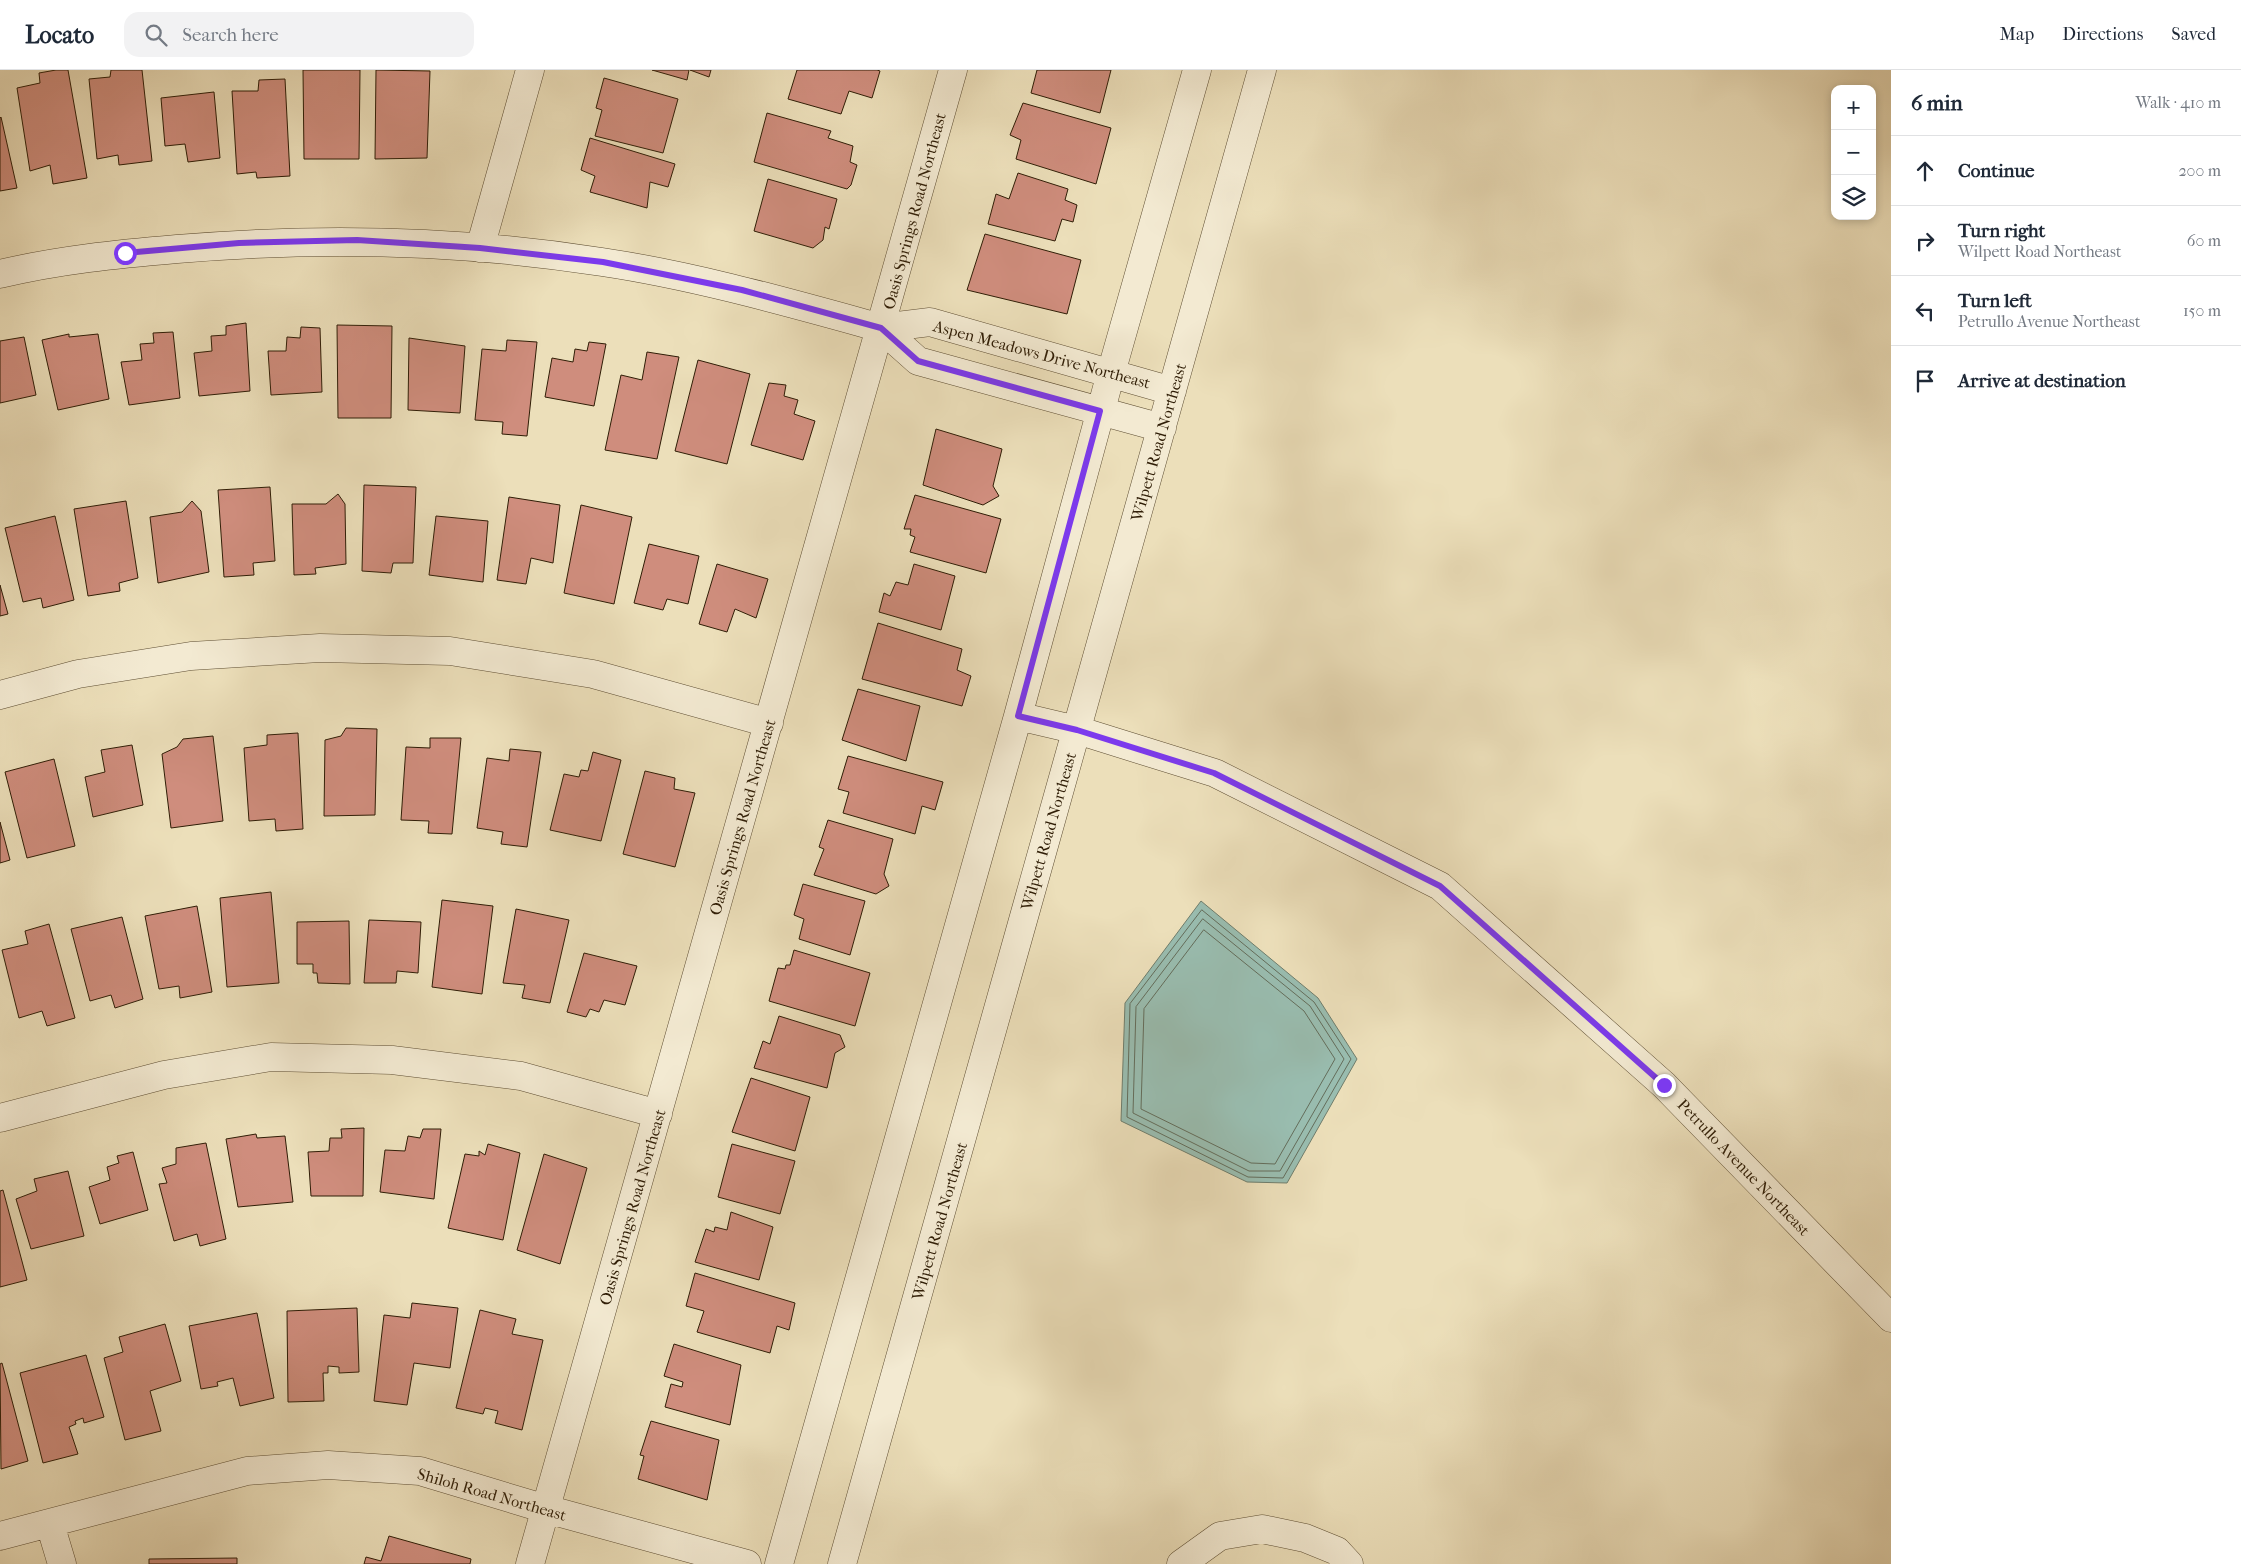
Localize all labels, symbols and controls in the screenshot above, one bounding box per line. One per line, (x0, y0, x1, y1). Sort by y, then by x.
search box (124, 12, 474, 57)
text: Locato (25, 21, 94, 49)
icon: search (142, 21, 170, 49)
text: Search here (182, 24, 279, 46)
text: Map (2000, 24, 2034, 45)
text: Directions (2062, 24, 2143, 45)
text: Saved (2171, 24, 2216, 45)
map controls (1831, 85, 1876, 220)
button: + (1831, 85, 1876, 130)
text: 6 min (1911, 91, 1963, 115)
text: Walk · 410 m (2136, 93, 2221, 112)
street label: Oasis Springs Road Northeast (879, 110, 950, 312)
button: − (1831, 130, 1876, 175)
icon: ahead (1911, 157, 1939, 185)
text: Continue (1958, 160, 2034, 182)
text: 200 m (2178, 161, 2221, 180)
button: layers (1831, 175, 1876, 220)
text: Turn right (1958, 220, 2045, 242)
icon: right (1911, 227, 1939, 255)
text: 60 m (2187, 231, 2221, 250)
route start (114, 242, 137, 265)
text: Wilpett Road Northeast (1958, 242, 2122, 261)
text: Turn left (1958, 290, 2032, 312)
icon: left (1911, 297, 1939, 325)
text: 150 m (2183, 301, 2221, 320)
text: Petrullo Avenue Northeast (1958, 312, 2140, 331)
street label: Aspen Meadows Drive Northeast (930, 316, 1153, 393)
street label: Wilpett Road Northeast (1127, 361, 1190, 524)
icon: arrive (1911, 367, 1939, 395)
text: Arrive at destination (1958, 370, 2126, 392)
street label: Oasis Springs Road Northeast (705, 717, 780, 917)
street label: Wilpett Road Northeast (1017, 750, 1080, 913)
route end (1653, 1074, 1676, 1097)
street label: Petrullo Avenue Northeast (1673, 1095, 1814, 1240)
street label: Oasis Springs Road Northeast (595, 1107, 670, 1307)
street label: Wilpett Road Northeast (908, 1140, 971, 1303)
street label: Shiloh Road Northeast (415, 1464, 569, 1525)

